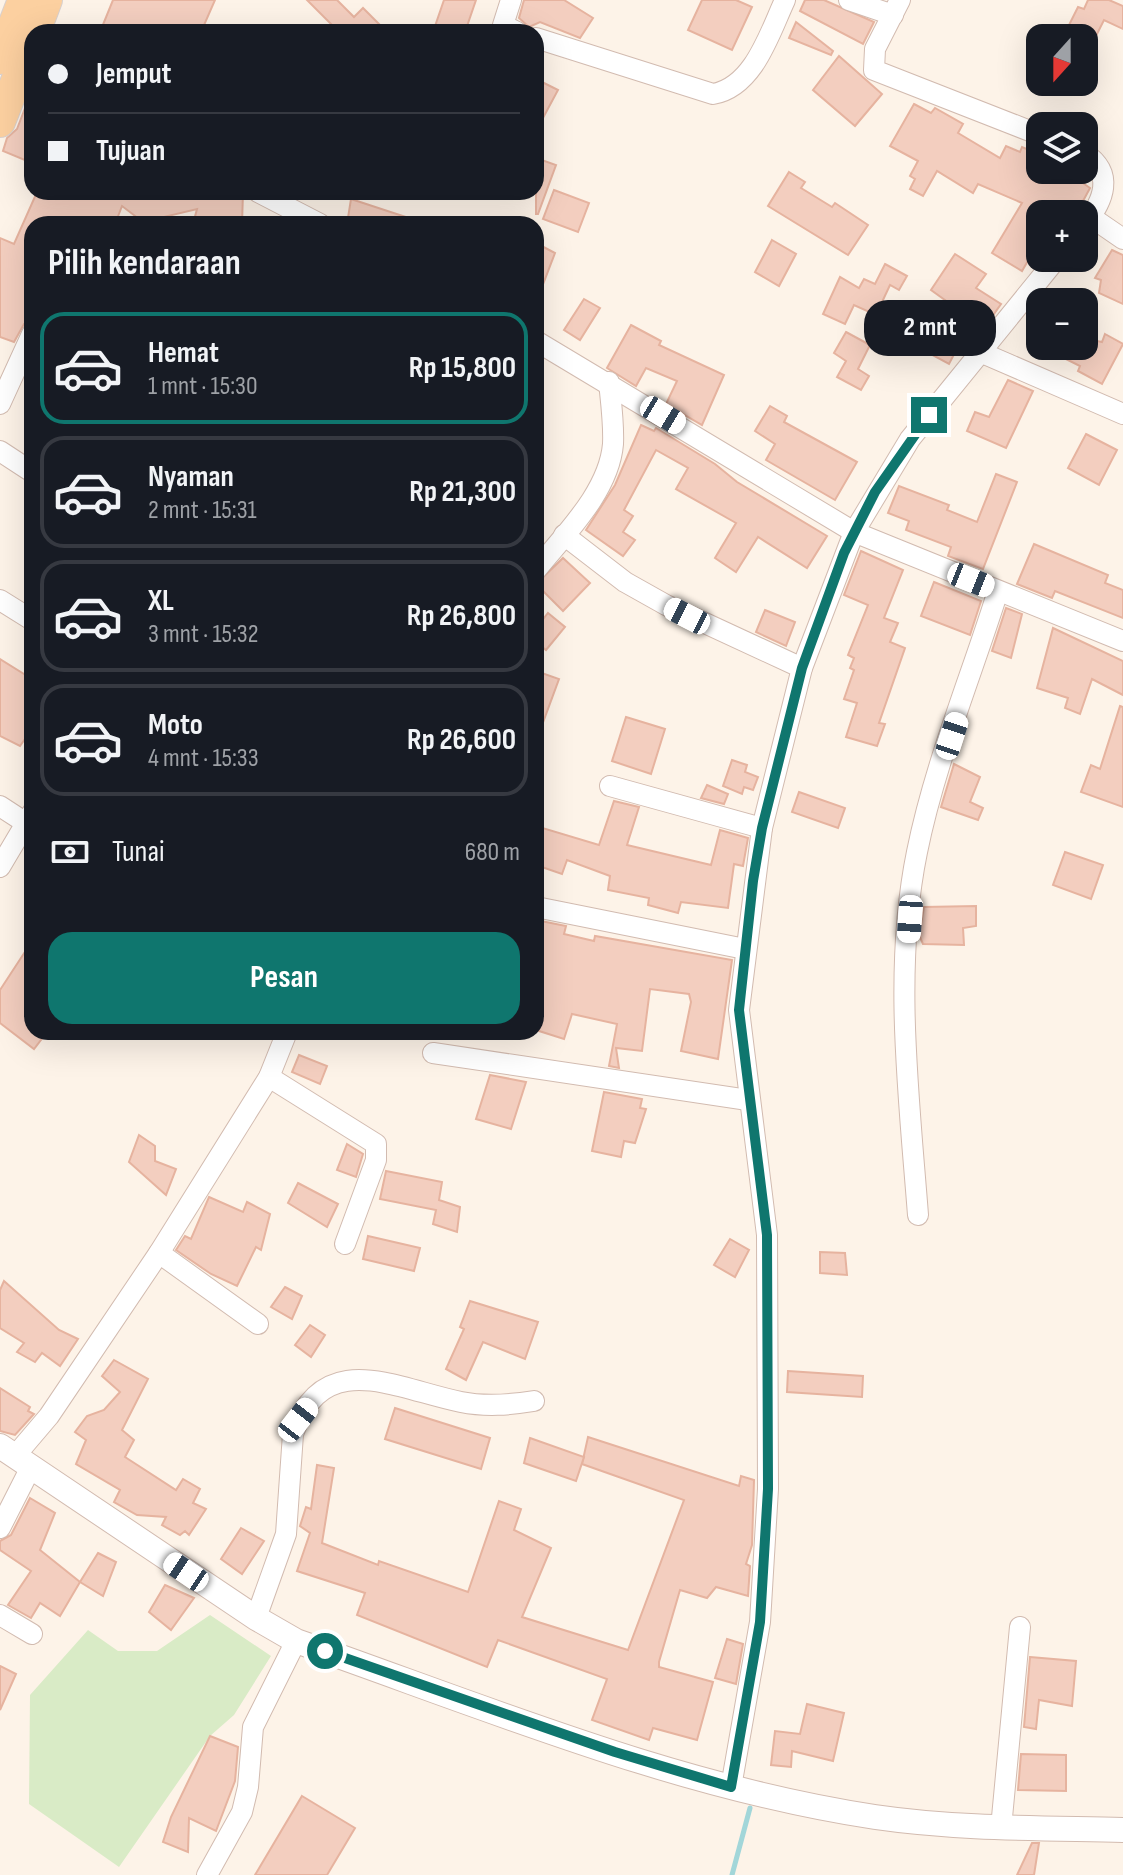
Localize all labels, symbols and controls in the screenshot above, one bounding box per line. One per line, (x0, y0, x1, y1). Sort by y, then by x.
north arrow (1026, 24, 1098, 96)
map controls (1026, 24, 1098, 360)
text: Jemput (96, 56, 171, 92)
button: layers (1026, 112, 1098, 184)
text: Tujuan (96, 133, 165, 169)
button: + (1026, 200, 1098, 272)
text: Pilih kendaraan (48, 242, 241, 285)
button: − (1026, 288, 1098, 360)
callout: 2 mnt (863, 299, 995, 355)
text: 2 mnt (904, 312, 956, 343)
icon: car (52, 332, 124, 404)
text: Hemat (148, 335, 219, 371)
text: Rp 15,800 (409, 350, 516, 386)
text: 1 mnt · 15:30 (148, 371, 258, 402)
car (636, 392, 690, 438)
route end (911, 397, 947, 433)
icon: car (52, 456, 124, 528)
text: Nyaman (148, 459, 234, 495)
text: Rp 21,300 (409, 474, 516, 510)
text: 2 mnt · 15:31 (148, 495, 257, 526)
car (944, 560, 998, 600)
icon: car (52, 580, 124, 652)
text: XL (148, 583, 174, 619)
car (660, 594, 714, 638)
text: Rp 26,800 (407, 598, 516, 634)
text: 3 mnt · 15:32 (148, 619, 258, 650)
icon: car (52, 704, 124, 776)
text: Moto (148, 707, 203, 743)
car (933, 709, 971, 763)
text: Rp 26,600 (407, 722, 516, 758)
text: 4 mnt · 15:33 (148, 743, 259, 774)
icon: cash (48, 830, 92, 874)
text: Tunai (112, 834, 165, 870)
text: 680 m (465, 837, 520, 868)
car (896, 894, 924, 944)
button: Pesan (48, 932, 520, 1024)
car (274, 1394, 322, 1446)
car (159, 1549, 213, 1595)
route start (307, 1633, 343, 1669)

